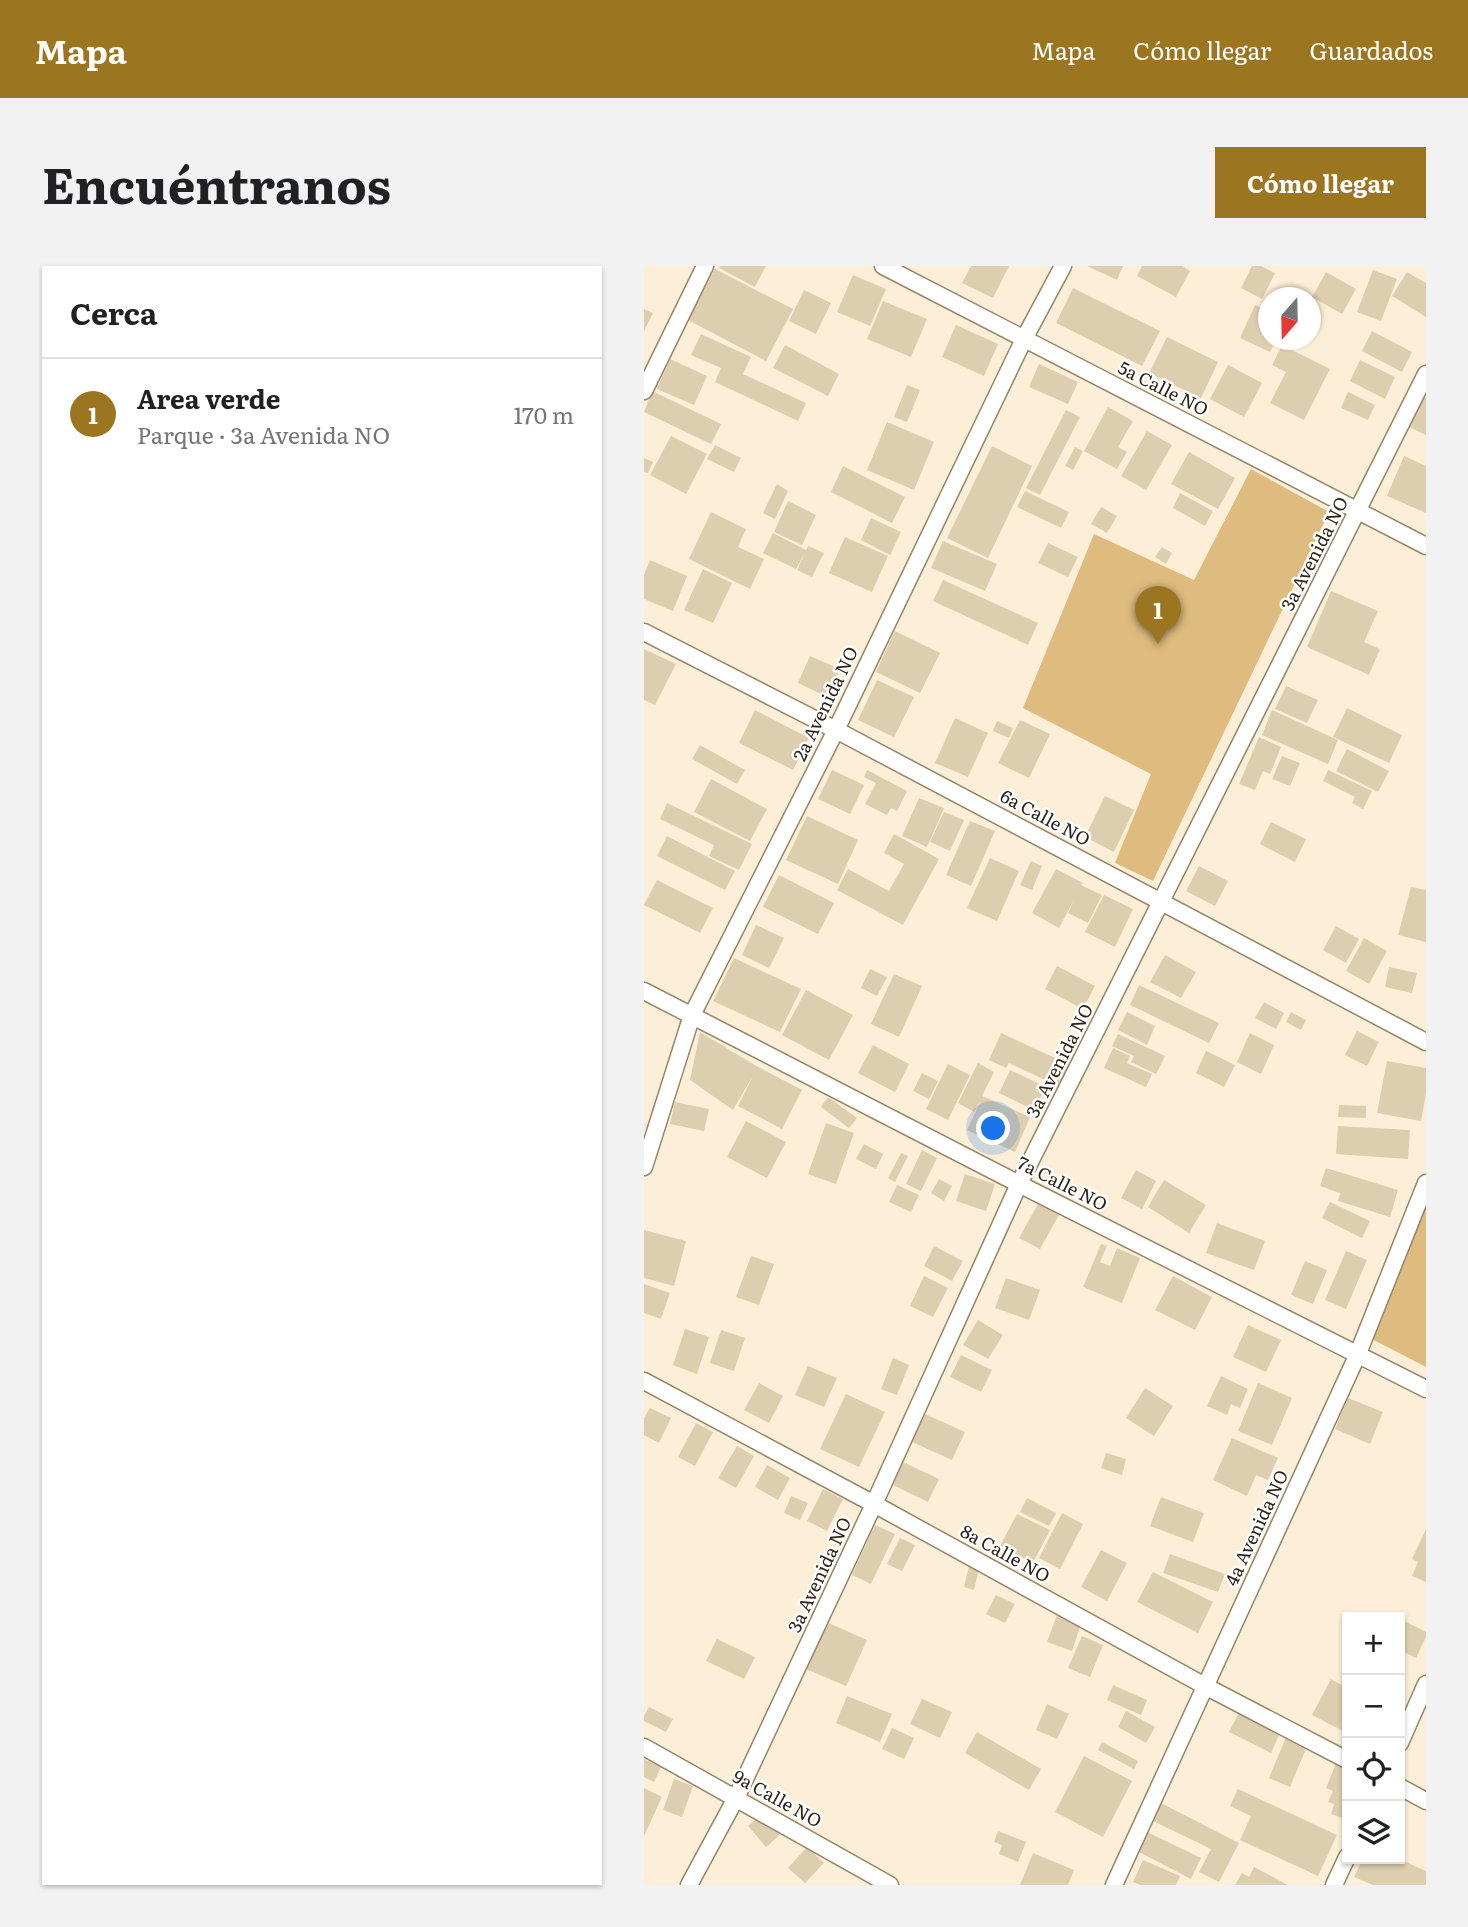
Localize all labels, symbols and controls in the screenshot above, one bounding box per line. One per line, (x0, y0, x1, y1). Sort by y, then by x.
text: Mapa (35, 25, 127, 74)
text: Mapa (1031, 32, 1095, 67)
text: Cómo llegar (1133, 32, 1271, 67)
text: Guardados (1309, 32, 1433, 67)
text: Encuéntranos (42, 146, 391, 219)
button: Cómo llegar (1215, 147, 1426, 218)
north arrow (1258, 287, 1321, 350)
text: Cerca (70, 290, 157, 334)
street label: 5a Calle NO (1114, 353, 1213, 422)
text: Area verde (137, 378, 280, 417)
text: 1 (88, 397, 98, 431)
text: 170 m (513, 397, 574, 431)
text: Parque · 3a Avenida NO (137, 417, 390, 451)
street label: 3a Avenida NO (1273, 492, 1354, 615)
pin: 1 (1135, 586, 1181, 644)
street label: 2a Avenida NO (785, 642, 864, 765)
street label: 6a Calle NO (996, 782, 1095, 852)
street label: 3a Avenida NO (1018, 999, 1099, 1122)
your location (976, 1111, 1010, 1145)
street label: 7a Calle NO (1013, 1148, 1112, 1217)
street label: 4a Avenida NO (1217, 1465, 1294, 1590)
street label: 3a Avenida NO (780, 1512, 857, 1637)
street label: 8a Calle NO (956, 1517, 1055, 1588)
map controls (1342, 1612, 1405, 1864)
button: + (1342, 1612, 1405, 1675)
button: − (1342, 1675, 1405, 1738)
button: locate (1342, 1738, 1405, 1801)
street label: 9a Calle NO (728, 1762, 827, 1833)
button: layers (1342, 1801, 1405, 1864)

